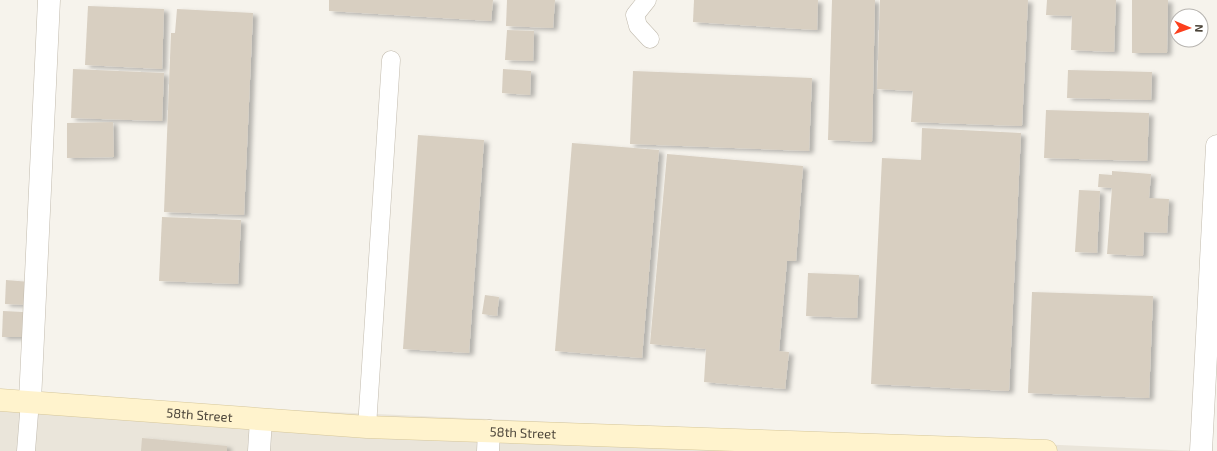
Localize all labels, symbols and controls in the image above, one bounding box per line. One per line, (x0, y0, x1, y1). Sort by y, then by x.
north arrow (1169, 8, 1209, 48)
text: N (1193, 24, 1206, 33)
street label: 58th Street (166, 404, 233, 425)
street label: 58th Street (489, 423, 556, 442)

